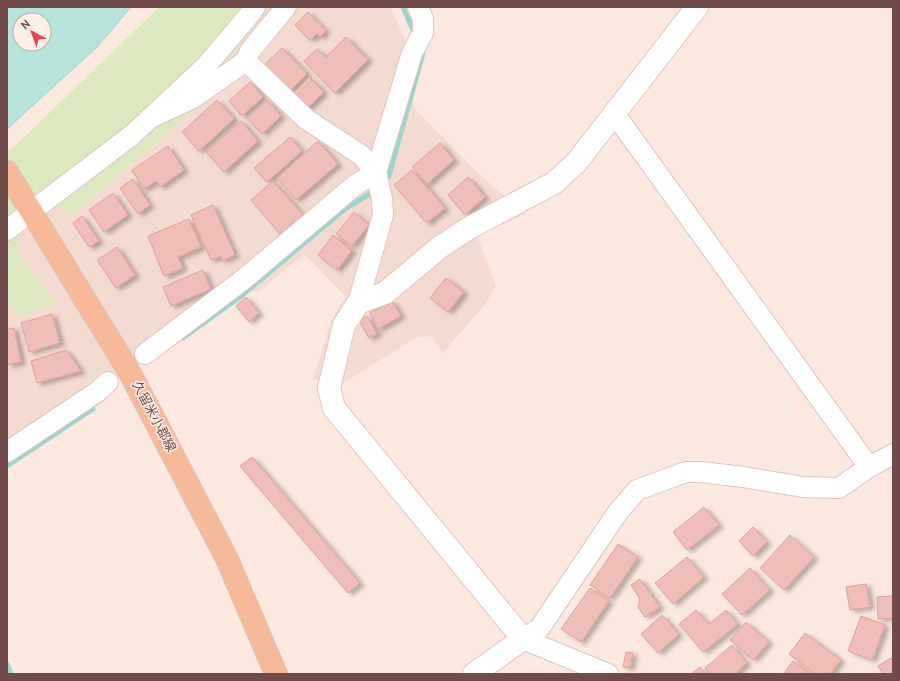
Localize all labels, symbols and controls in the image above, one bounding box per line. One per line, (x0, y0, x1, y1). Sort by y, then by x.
north arrow (12, 12, 52, 52)
text: N (19, 17, 34, 33)
street label: 久留米小郡線 (128, 378, 179, 455)

